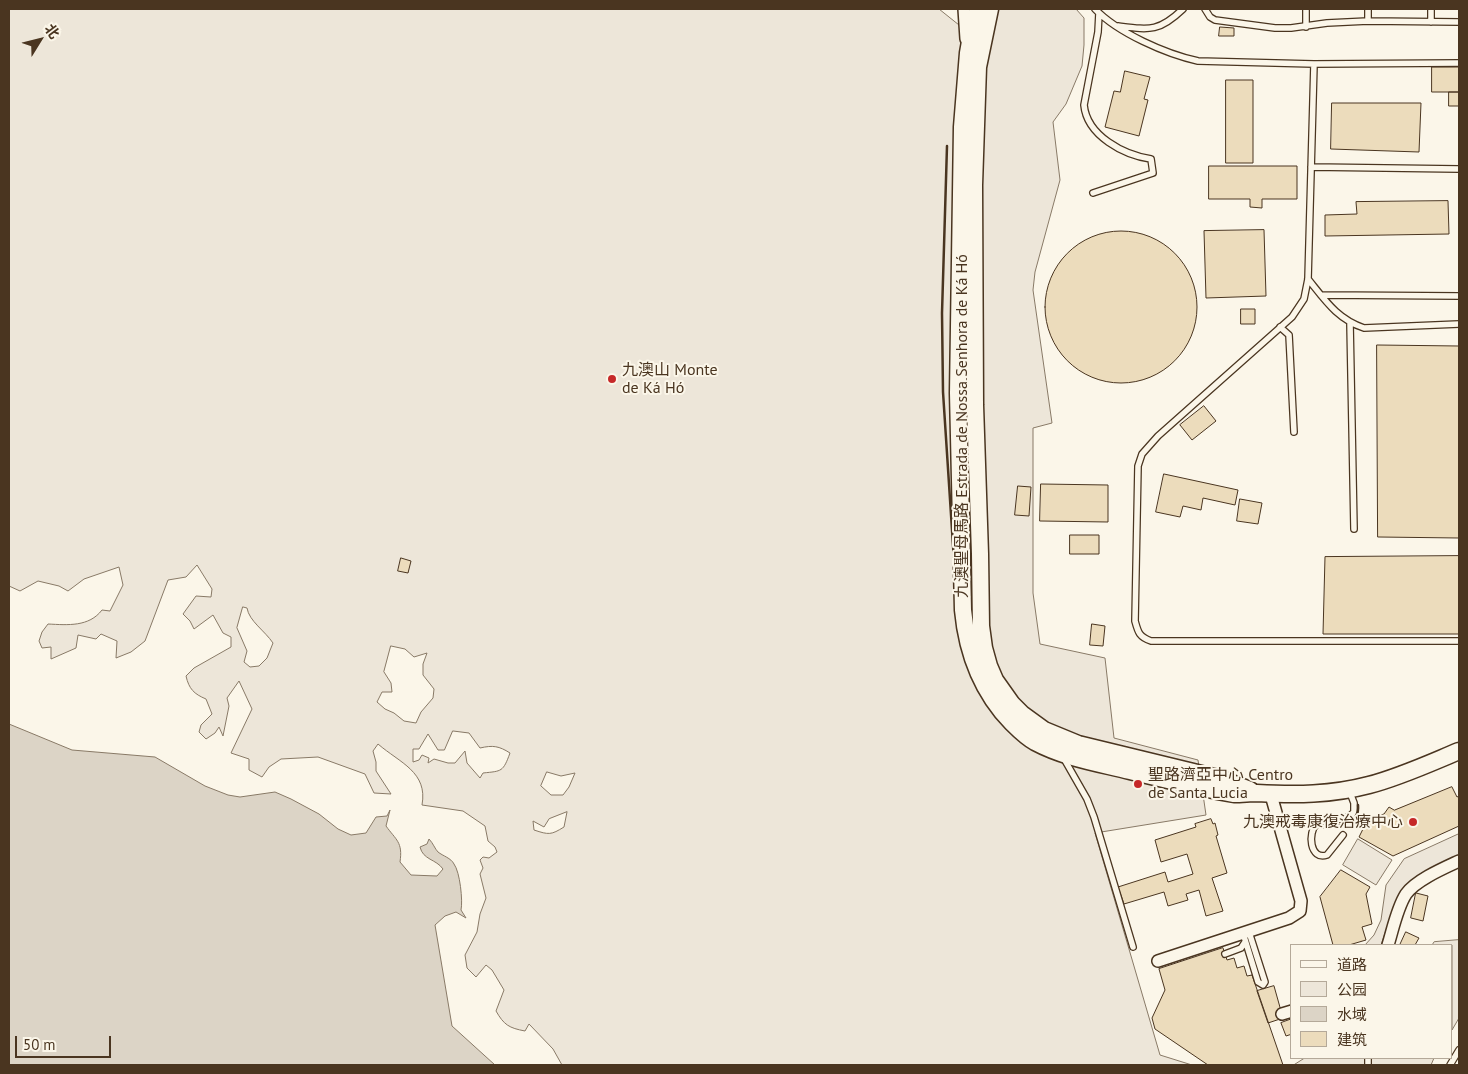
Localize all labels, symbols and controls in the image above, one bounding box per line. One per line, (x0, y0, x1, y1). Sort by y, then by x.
north arrow (15, 15, 65, 65)
text: 北 (41, 20, 64, 42)
street label: 九澳聖母馬路 Estrada de Nossa Senhora de Ká Hó (952, 254, 972, 598)
place label: 九澳山 Monte de Ká Hó (622, 360, 718, 398)
marker: 九澳山 Monte de Ká Hó (606, 373, 618, 385)
place label: 聖路濟亞中心 Centro de Santa Lucia (1148, 765, 1293, 803)
marker: 聖路濟亞中心 Centro de Santa Lucia (1132, 778, 1144, 790)
place label: 九澳戒毒康復治療中心 (1243, 812, 1403, 832)
marker: 九澳戒毒康復治療中心 (1407, 816, 1419, 828)
legend (1290, 944, 1453, 1059)
text: 道路 (1337, 955, 1367, 974)
text: 公园 (1337, 980, 1367, 999)
text: 水域 (1337, 1005, 1367, 1024)
scale bar (18, 1026, 114, 1058)
text: 建筑 (1337, 1030, 1367, 1049)
text: 50 m (23, 1035, 56, 1054)

